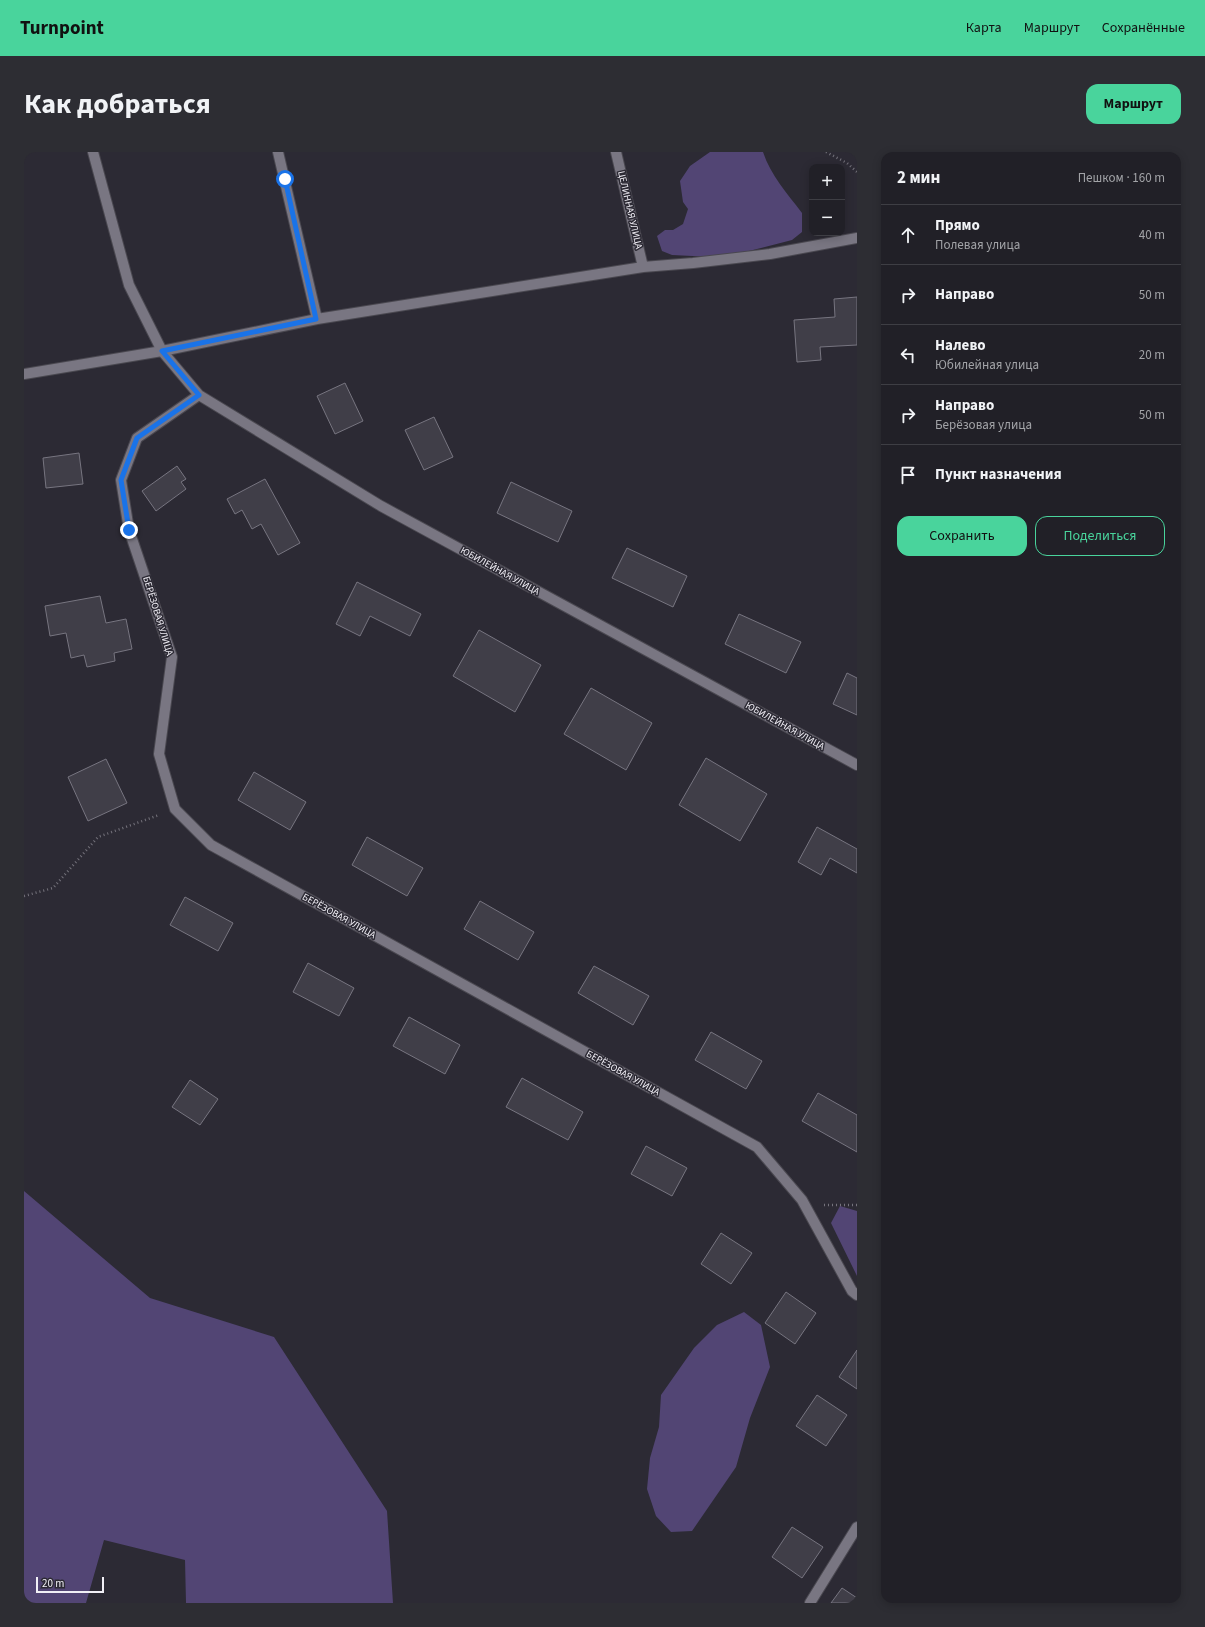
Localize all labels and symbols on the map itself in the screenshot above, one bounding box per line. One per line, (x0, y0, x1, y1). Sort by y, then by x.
street label: ЦЕЛИННАЯ УЛИЦА (614, 169, 646, 251)
route start (276, 170, 294, 188)
route end (120, 521, 138, 539)
street label: ЮБИЛЕЙНАЯ УЛИЦА (458, 543, 543, 599)
street label: БЕРЁЗОВАЯ УЛИЦА (139, 575, 177, 658)
street label: ЮБИЛЕЙНАЯ УЛИЦА (743, 698, 828, 754)
street label: БЕРЁЗОВАЯ УЛИЦА (300, 890, 379, 942)
street label: БЕРЁЗОВАЯ УЛИЦА (584, 1047, 663, 1099)
scale bar (36, 1575, 104, 1594)

